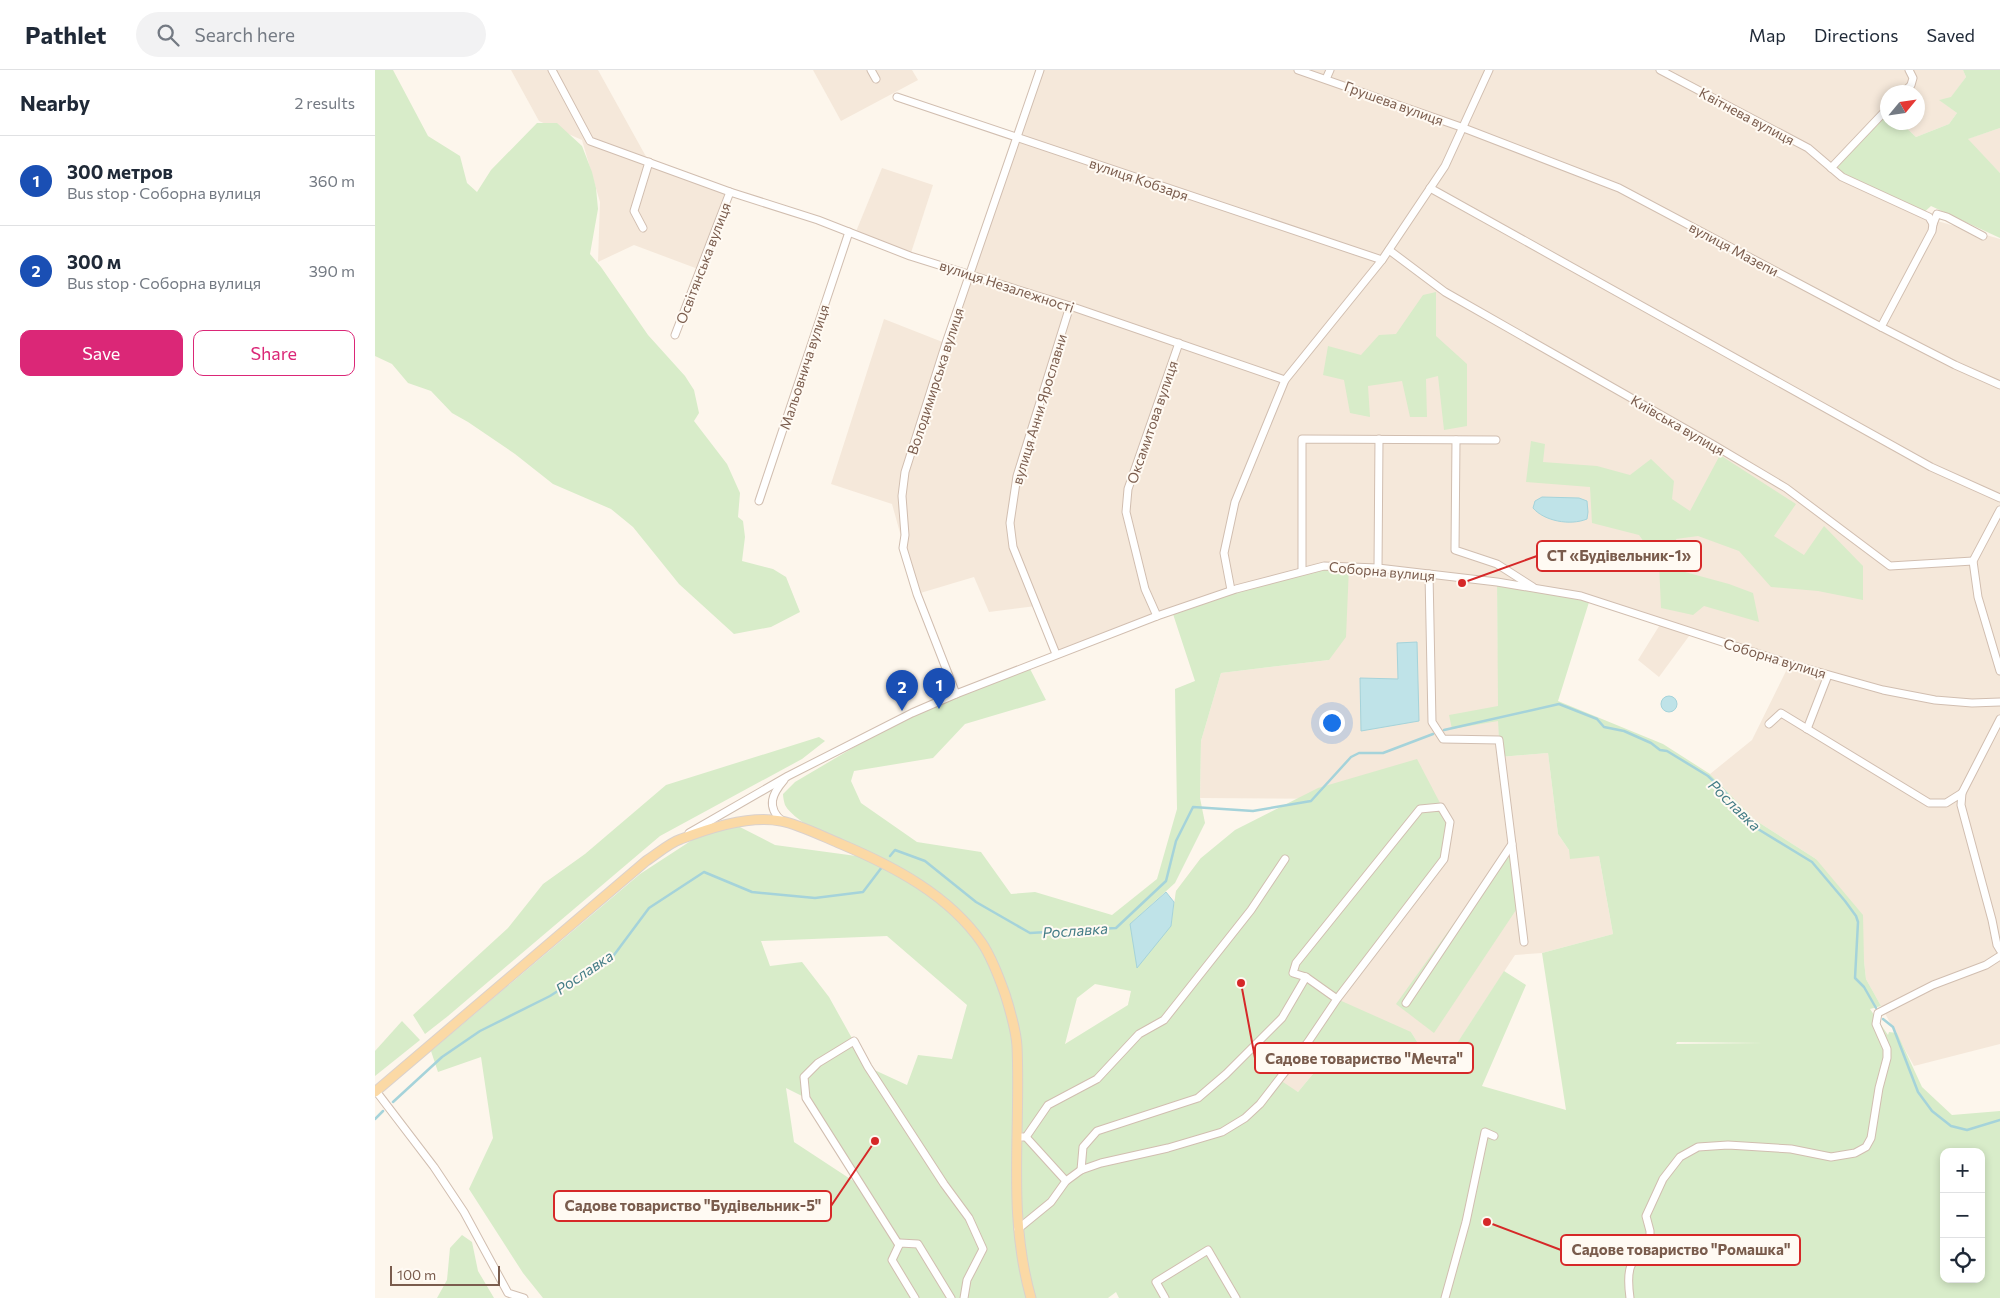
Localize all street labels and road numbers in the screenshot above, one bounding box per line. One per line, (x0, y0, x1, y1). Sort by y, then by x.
street label: Грушева вулиця (1342, 77, 1446, 129)
street label: Квітнева вулиця (1696, 84, 1798, 148)
street label: вулиця Кобзаря (1087, 154, 1191, 204)
street label: Освітянська вулиця (672, 200, 734, 326)
street label: вулиця Мазепи (1686, 218, 1782, 280)
street label: вулиця Незалежності (938, 256, 1076, 316)
street label: Мальовнича вулиця (776, 302, 832, 432)
street label: Володимирська вулиця (903, 305, 967, 457)
street label: вулиця Анни Ярославни (1008, 332, 1070, 486)
street label: Оксамитова вулиця (1123, 358, 1181, 486)
street label: Київська вулиця (1628, 391, 1728, 459)
street label: Соборна вулиця (1328, 558, 1436, 584)
street label: Соборна вулиця (1722, 634, 1828, 682)

